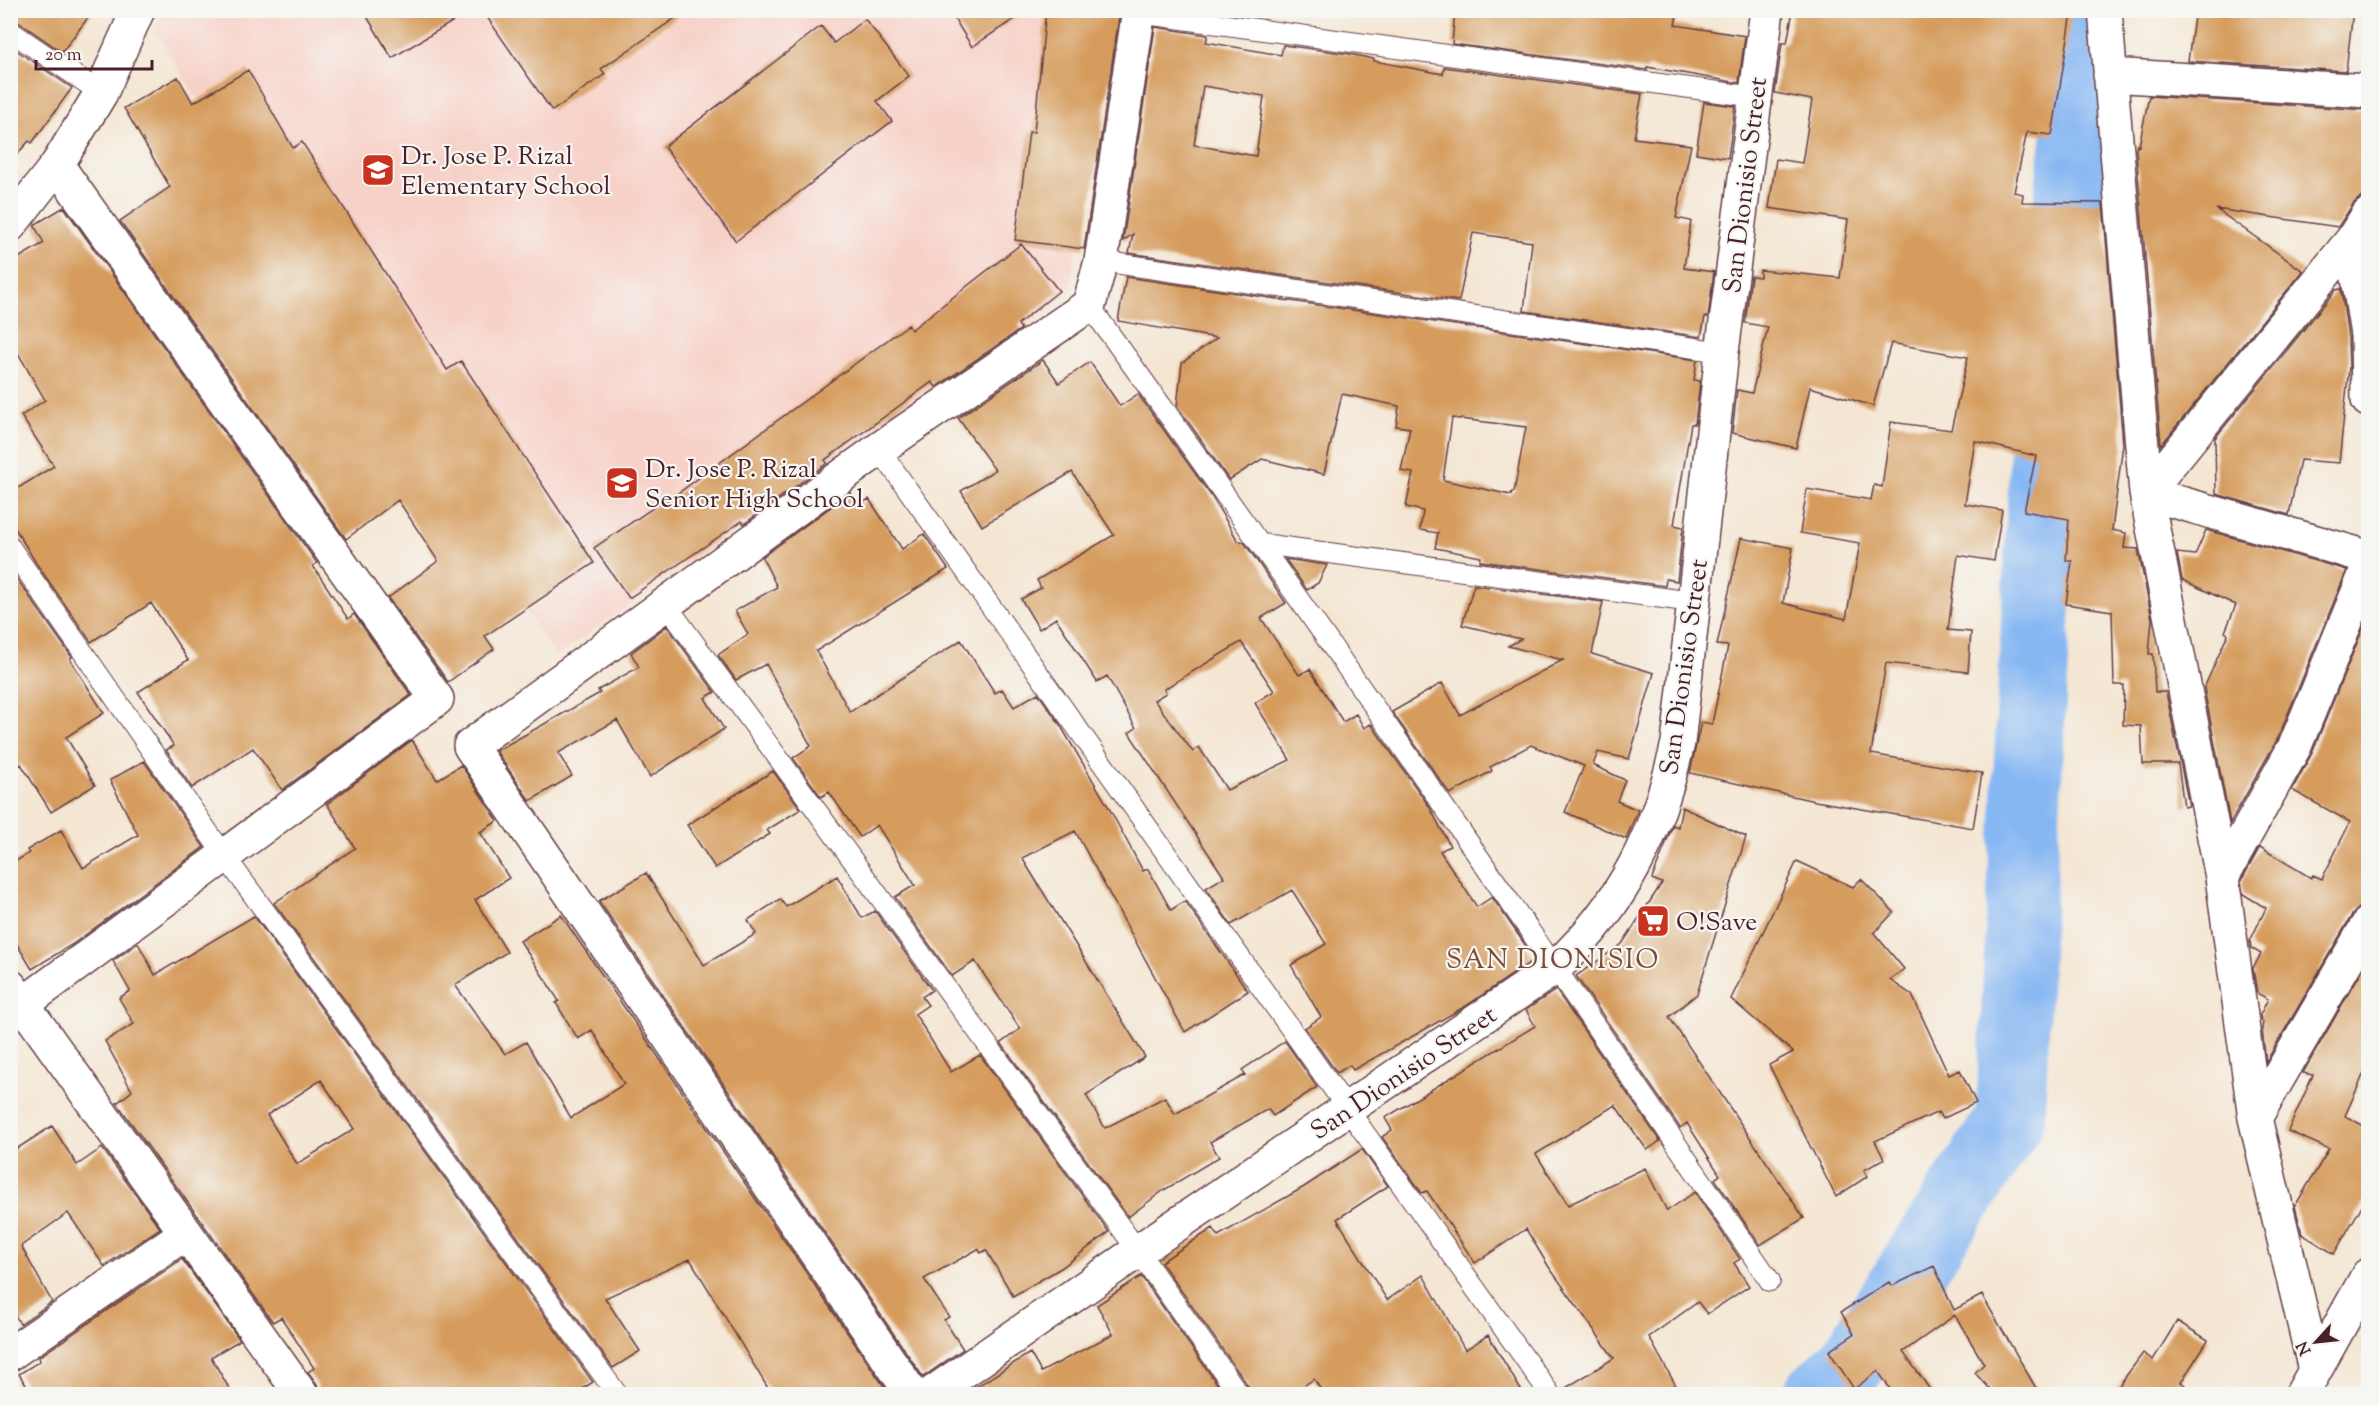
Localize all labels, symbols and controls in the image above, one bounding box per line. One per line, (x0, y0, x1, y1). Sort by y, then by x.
scale bar (36, 33, 152, 71)
text: 20 m (45, 43, 82, 69)
street label: San Dionisio Street (1715, 75, 1778, 296)
place label: Dr. Jose P. Rizal Elementary School (401, 139, 611, 206)
school or university icon: Dr. Jose P. Rizal Elementary School (360, 152, 396, 188)
place label: Dr. Jose P. Rizal Senior High School (645, 452, 864, 519)
school or university icon: Dr. Jose P. Rizal Senior High School (604, 465, 640, 501)
street label: San Dionisio Street (1652, 557, 1719, 778)
supermarket icon: O!Save (1635, 903, 1671, 939)
place label: O!Save (1676, 905, 1757, 942)
district label: SAN DIONISIO (1446, 942, 1660, 981)
street label: San Dionisio Street (1304, 998, 1505, 1150)
north arrow (2286, 1312, 2346, 1372)
text: N (2292, 1337, 2318, 1359)

